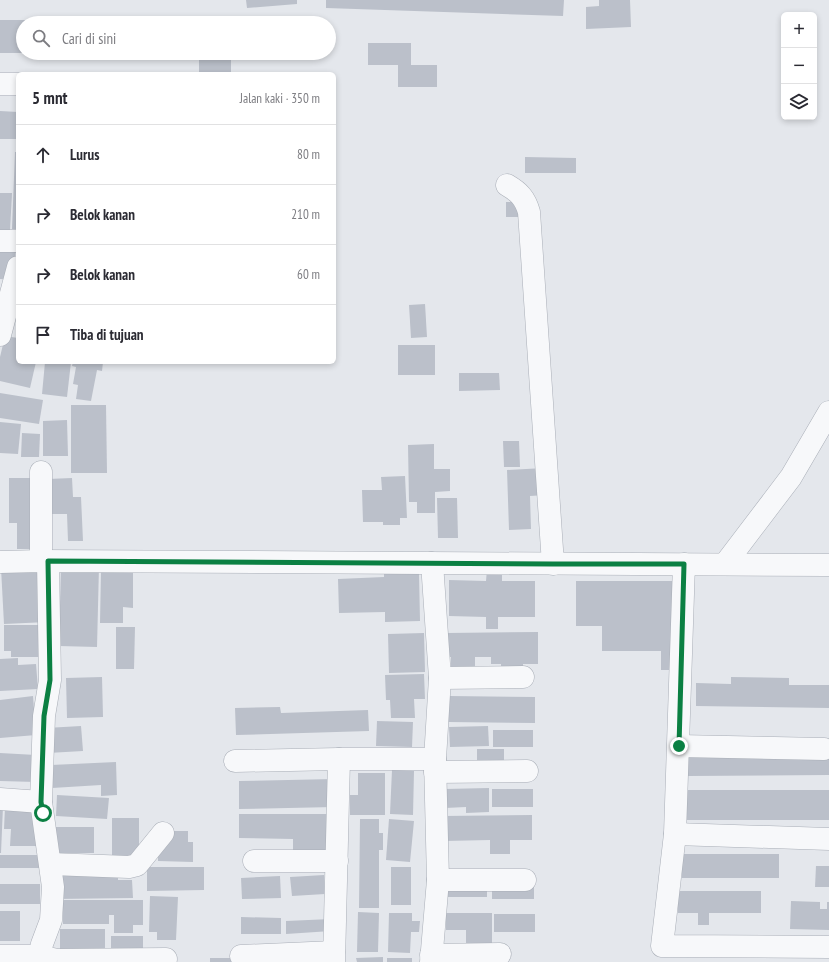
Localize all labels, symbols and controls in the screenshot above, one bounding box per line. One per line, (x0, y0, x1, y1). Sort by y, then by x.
map controls (781, 12, 817, 120)
button: + (781, 12, 817, 48)
search box (16, 16, 336, 60)
icon: search (30, 27, 52, 49)
text: Cari di sini (62, 29, 116, 48)
button: − (781, 48, 817, 84)
button: layers (781, 84, 817, 120)
text: 5 mnt (32, 87, 67, 109)
text: Jalan kaki · 350 m (240, 90, 320, 107)
icon: ahead (32, 144, 54, 166)
text: Lurus (70, 145, 99, 164)
text: 80 m (297, 146, 320, 163)
icon: right (32, 204, 54, 226)
text: Belok kanan (70, 205, 135, 224)
text: 210 m (291, 206, 320, 223)
icon: right (32, 264, 54, 286)
text: Belok kanan (70, 265, 135, 284)
text: 60 m (297, 266, 320, 283)
icon: arrive (32, 324, 54, 346)
text: Tiba di tujuan (70, 325, 144, 344)
route end (670, 737, 688, 755)
route start (34, 804, 52, 822)

